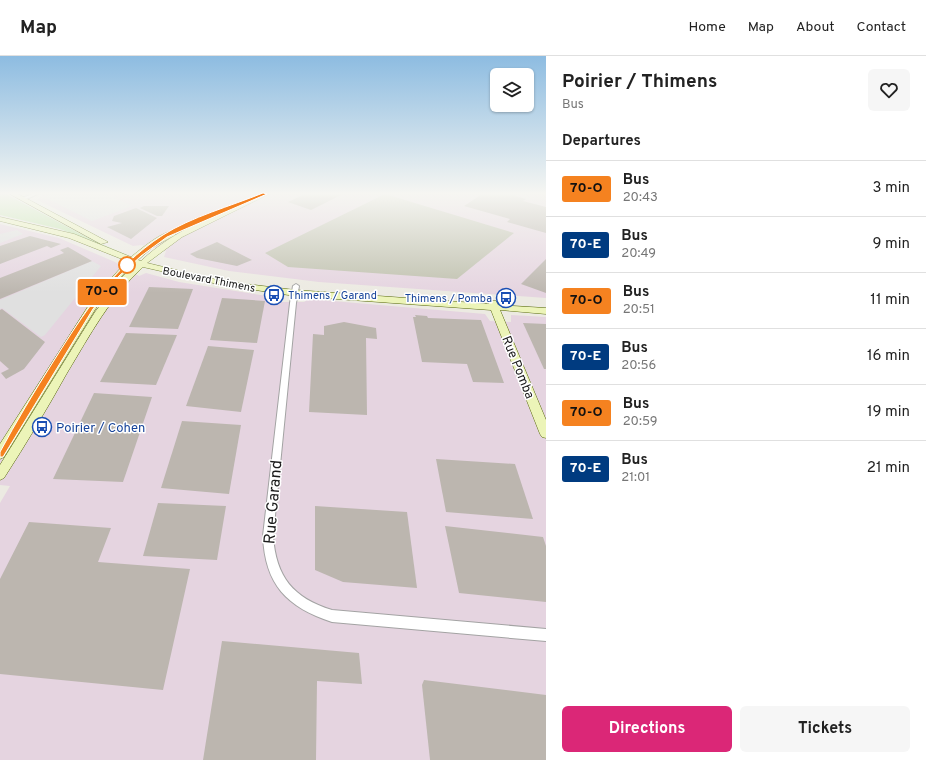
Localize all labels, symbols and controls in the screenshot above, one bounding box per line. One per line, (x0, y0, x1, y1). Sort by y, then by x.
text: Map (20, 16, 57, 40)
text: Home (689, 19, 726, 36)
text: Map (748, 19, 774, 36)
text: About (796, 19, 835, 36)
text: Contact (857, 19, 906, 36)
map controls (490, 68, 534, 112)
button: layers (490, 68, 534, 112)
button: heart (868, 69, 910, 111)
text: Poirier / Thimens (562, 70, 717, 94)
text: Bus (562, 97, 584, 113)
text: Departures (562, 132, 641, 151)
text: Bus (623, 171, 649, 190)
text: 3 min (872, 179, 910, 198)
text: 70-O (570, 180, 603, 197)
text: 20:43 (623, 190, 658, 206)
text: Bus (621, 227, 648, 246)
text: 9 min (873, 235, 910, 254)
text: 70-E (570, 236, 601, 253)
text: 20:49 (621, 246, 656, 262)
unlabelled marker (118, 256, 136, 274)
street label: Boulevard Thimens (161, 264, 256, 296)
line badge: 70-O (74, 279, 130, 305)
text: 70-O (86, 283, 118, 300)
text: Bus (623, 283, 649, 302)
bus stop icon: Thimens / Garand (263, 284, 285, 306)
bus stop icon: Thimens / Pomba (495, 287, 517, 309)
place label: Thimens / Garand (288, 289, 377, 303)
text: 11 min (870, 291, 910, 310)
place label: Thimens / Pomba (405, 292, 492, 306)
text: 70-O (570, 292, 603, 309)
text: 20:51 (623, 302, 655, 318)
street label: Rue Pomba (497, 334, 537, 402)
text: Bus (621, 339, 648, 358)
text: 16 min (867, 347, 910, 366)
text: 70-E (570, 348, 601, 365)
text: 20:56 (621, 358, 656, 374)
text: Bus (623, 395, 649, 414)
text: 19 min (867, 403, 910, 422)
text: 70-O (570, 404, 603, 421)
text: 20:59 (623, 414, 658, 430)
bus stop icon: Poirier / Cohen (31, 416, 53, 438)
place label: Poirier / Cohen (56, 421, 145, 437)
text: Bus (621, 451, 648, 470)
street label: Rue Garand (260, 459, 288, 545)
text: 21 min (867, 459, 910, 478)
text: 70-E (570, 460, 601, 477)
text: 21:01 (621, 470, 650, 486)
button: Directions (562, 706, 732, 752)
button: Tickets (740, 706, 910, 752)

